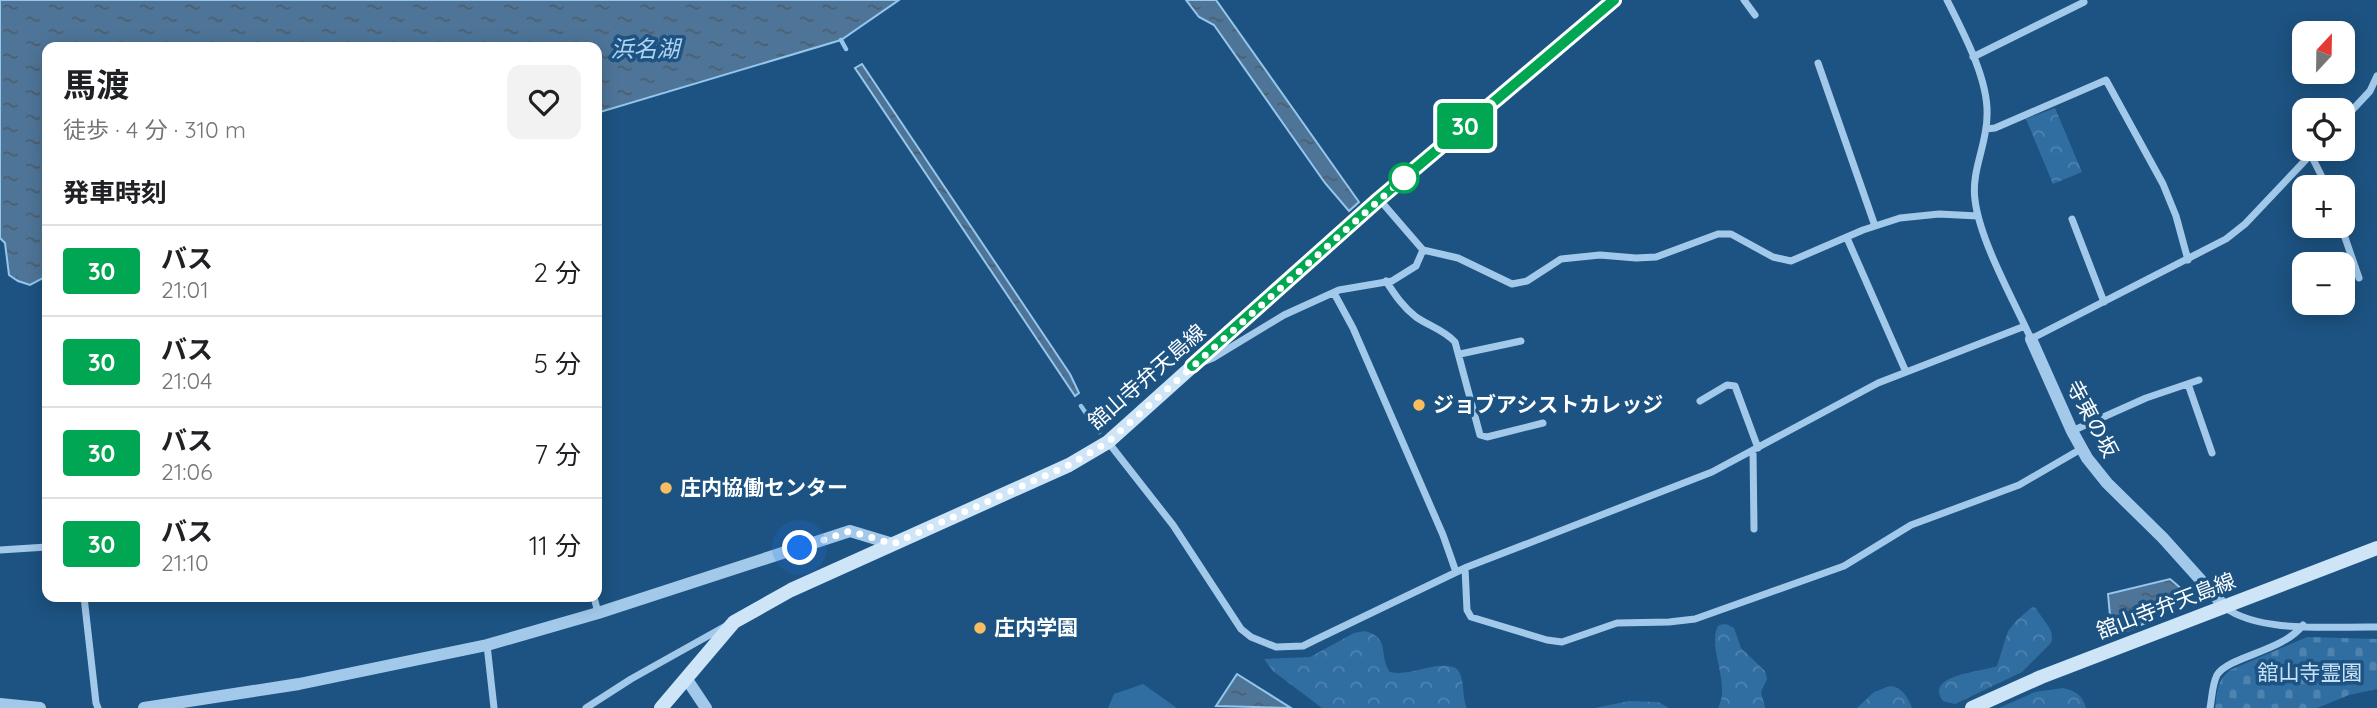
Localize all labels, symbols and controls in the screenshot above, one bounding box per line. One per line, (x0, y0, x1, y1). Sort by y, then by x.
north arrow (2292, 21, 2356, 84)
map controls (2292, 21, 2355, 315)
water label: 浜名湖 (611, 34, 683, 63)
text: 馬渡 (63, 64, 129, 105)
button: heart (507, 65, 581, 139)
button: locate (2292, 98, 2355, 161)
line badge: 30 (1434, 103, 1496, 149)
text: 30 (1451, 111, 1479, 141)
text: 徒歩 · 4 分 · 310 m (63, 115, 246, 144)
unlabelled marker (1389, 163, 1419, 193)
button: + (2292, 175, 2355, 238)
text: 発車時刻 (63, 176, 167, 209)
text: バス (161, 242, 213, 275)
button: − (2292, 252, 2355, 315)
text: 30 (88, 256, 115, 286)
text: 2 分 (533, 256, 581, 289)
text: 21:01 (161, 275, 209, 304)
street label: 舘山寺弁天島線 (1082, 318, 1210, 434)
text: バス (161, 333, 213, 366)
text: 30 (88, 347, 115, 377)
text: 5 分 (534, 347, 581, 380)
text: 21:04 (161, 366, 212, 395)
street label: 寺東の坂 (2062, 375, 2124, 462)
place label: ジョブアシストカレッジ (1433, 391, 1663, 417)
marker: ジョブアシストカレッジ (1411, 397, 1427, 413)
text: バス (161, 424, 213, 457)
text: 30 (88, 438, 115, 468)
text: 7 分 (535, 438, 581, 471)
text: 21:06 (161, 457, 213, 486)
place label: 庄内協働センター (680, 474, 848, 500)
marker: 庄内協働センター (658, 480, 674, 496)
text: バス (161, 515, 213, 548)
text: 30 (88, 529, 115, 559)
text: 11 分 (529, 529, 581, 562)
your location (782, 530, 817, 565)
text: 21:10 (161, 548, 209, 577)
street label: 舘山寺弁天島線 (2092, 567, 2239, 644)
place label: 庄内学園 (994, 614, 1078, 640)
marker: 庄内学園 (972, 620, 988, 636)
park label: 舘山寺霊園 (2258, 659, 2363, 685)

